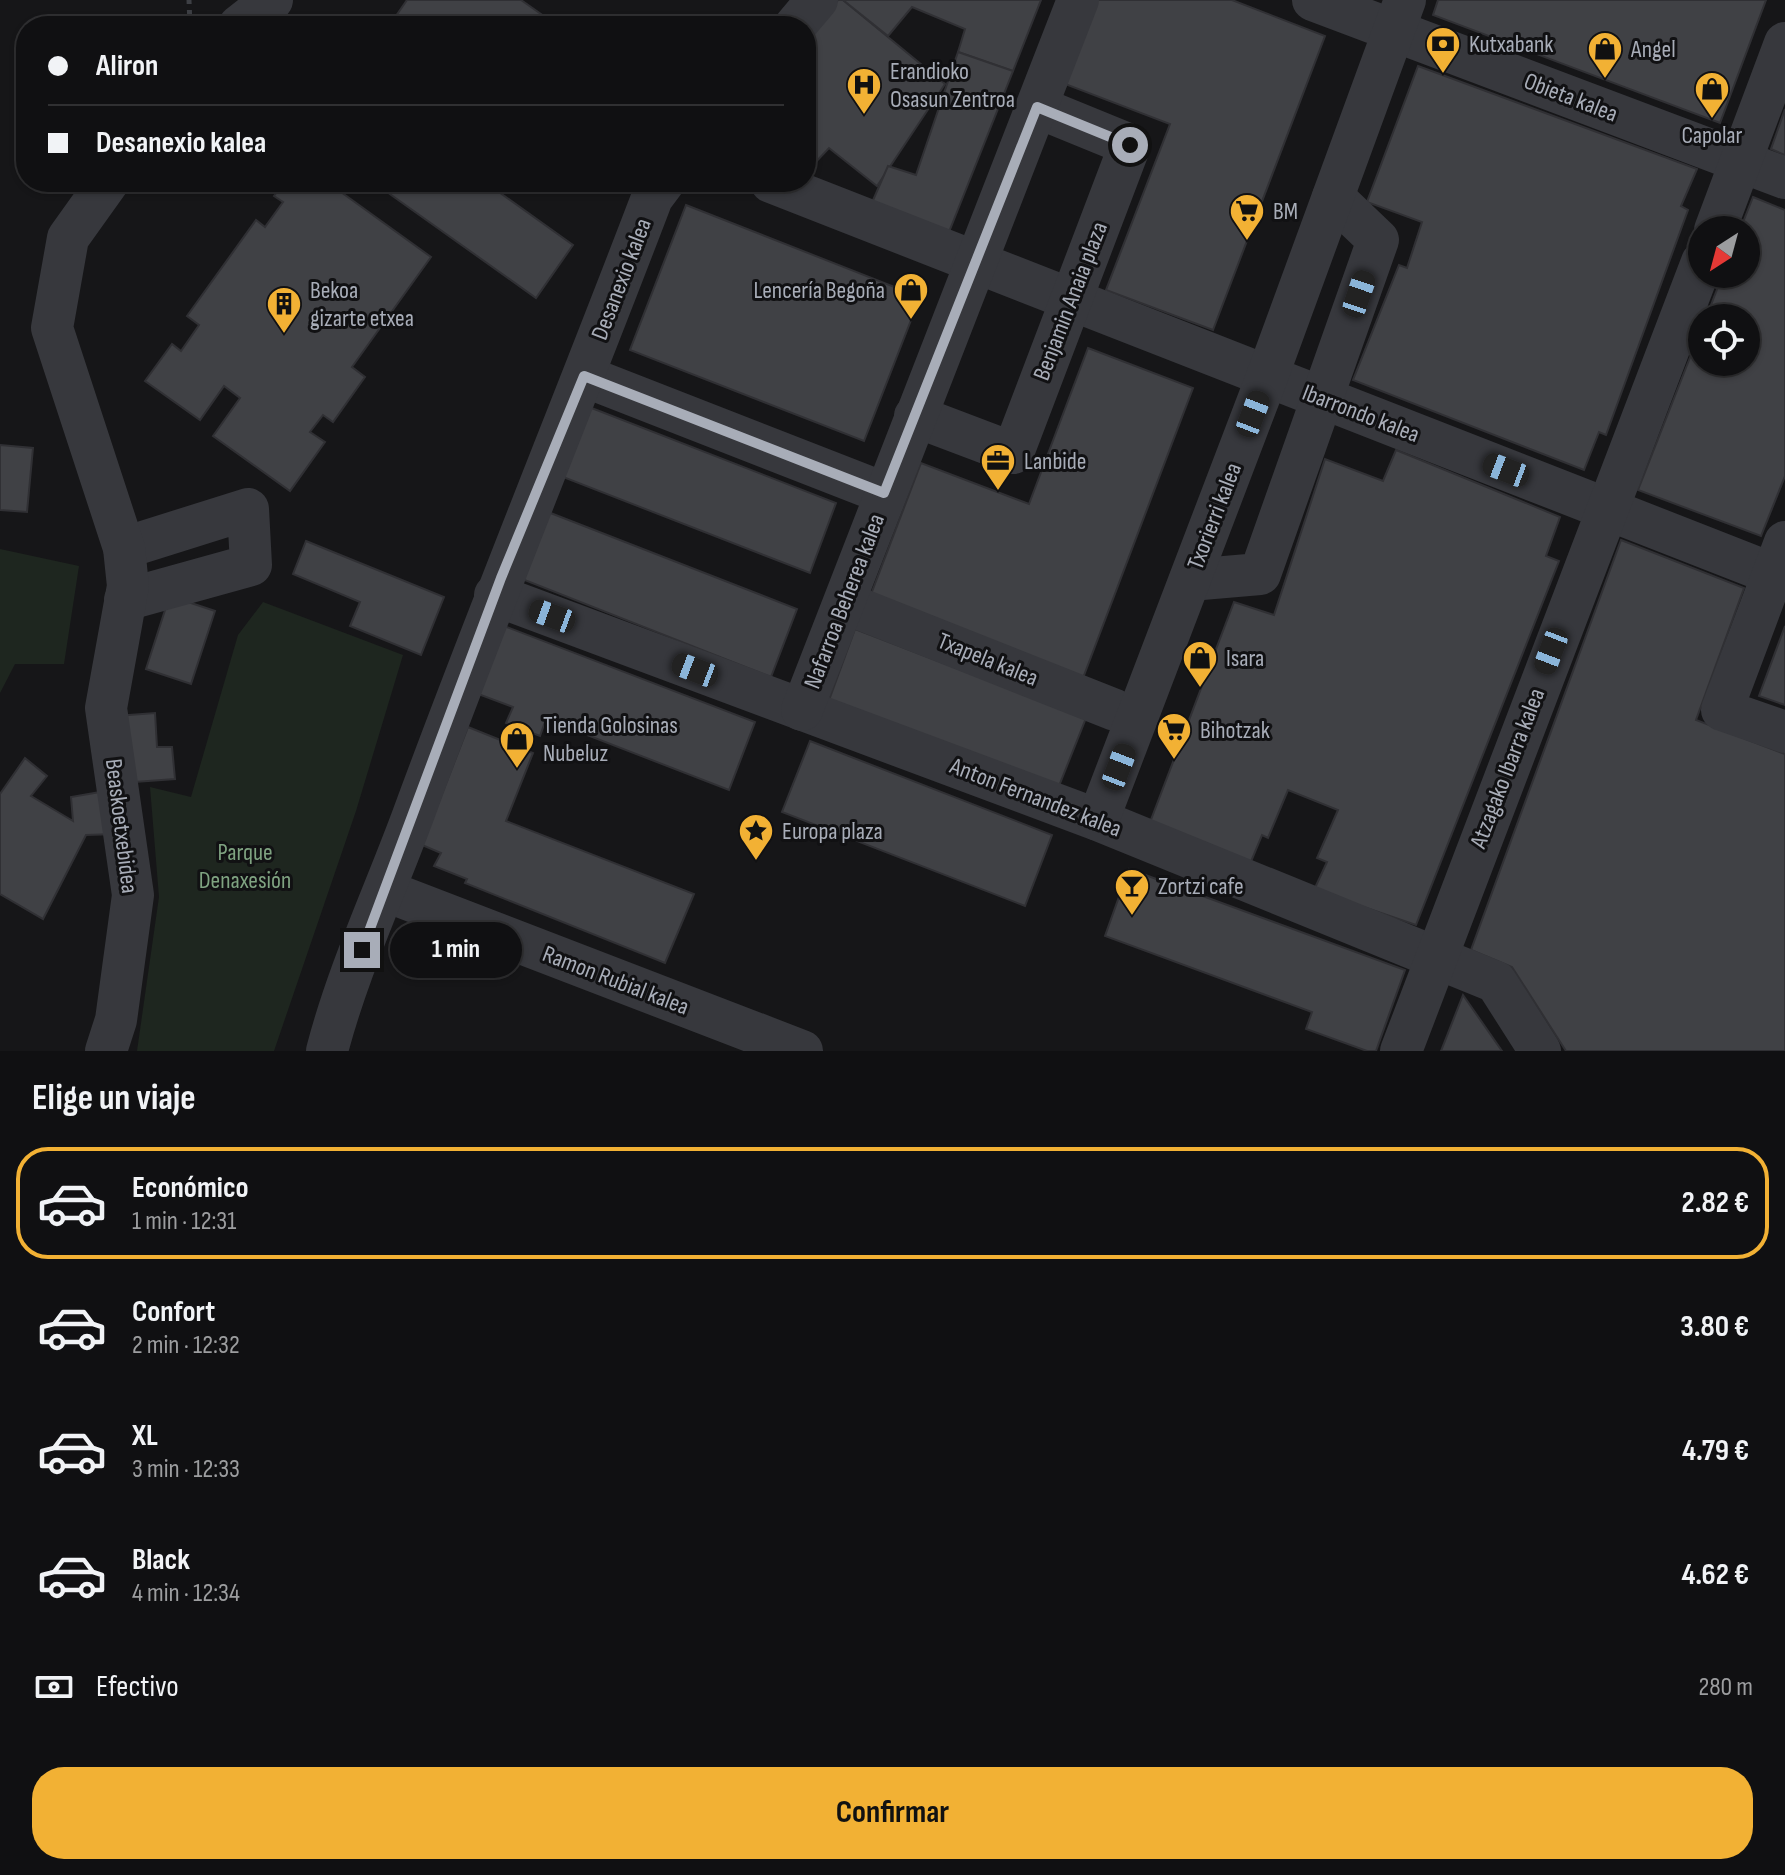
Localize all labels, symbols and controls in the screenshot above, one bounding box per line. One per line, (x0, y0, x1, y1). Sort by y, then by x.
bank icon: Kutxabank (1424, 25, 1462, 75)
place label: Kutxabank (1469, 30, 1553, 59)
shop icon: Angel (1586, 30, 1624, 80)
place label: Angel (1630, 35, 1676, 64)
text: Aliron (96, 48, 158, 84)
place label: Erandioko Osasun Zentroa (890, 57, 1015, 114)
hospital icon: Erandioko Osasun Zentroa (845, 66, 883, 116)
street label: Obieta kalea (1520, 66, 1622, 129)
shop icon: Capolar (1693, 70, 1731, 120)
place label: Capolar (1682, 121, 1743, 150)
text: Desanexio kalea (96, 125, 266, 161)
route start (1112, 127, 1148, 163)
supermarket icon: BM (1228, 192, 1266, 242)
place label: BM (1273, 197, 1298, 226)
street label: Desanexio kalea (585, 214, 658, 344)
north arrow (1688, 216, 1760, 288)
map controls (1688, 216, 1760, 376)
street label: Benjamin Anaia plaza (1027, 218, 1114, 384)
car (1340, 267, 1378, 321)
shop icon: Lencería Begoña (892, 271, 930, 321)
place label: Bekoa gizarte etxea (310, 276, 414, 333)
place label: Lencería Begoña (754, 276, 885, 305)
building icon: Bekoa gizarte etxea (265, 285, 303, 335)
button: locate (1688, 304, 1760, 376)
street label: Ibarrondo kalea (1298, 378, 1424, 449)
car (1233, 387, 1273, 441)
office icon: Lanbide (979, 442, 1017, 492)
place label: Lanbide (1024, 447, 1086, 476)
car (1479, 450, 1533, 490)
street label: Txorierri kalea (1181, 459, 1248, 574)
street label: Nafarroa Beherea kalea (798, 510, 891, 693)
car (525, 597, 579, 635)
car (1531, 624, 1571, 678)
street label: Txapela kalea (933, 626, 1042, 693)
shop icon: Isara (1181, 639, 1219, 689)
place label: Isara (1226, 644, 1264, 673)
car (668, 650, 722, 690)
street label: Atzagako Ibarra kalea (1463, 684, 1551, 853)
place label: Tienda Golosinas Nubeluz (543, 711, 678, 768)
supermarket icon: Bihotzak (1155, 711, 1193, 761)
place label: Bihotzak (1200, 716, 1270, 745)
shop icon: Tienda Golosinas Nubeluz (498, 720, 536, 770)
car (1099, 740, 1139, 794)
street label: Anton Fernandez kalea (945, 751, 1126, 843)
street label: Beaskoetxebidea (99, 757, 144, 895)
place icon: Europa plaza (737, 812, 775, 862)
place label: Europa plaza (782, 817, 883, 846)
park label: Parque Denaxesión (199, 838, 291, 895)
bar icon: Zortzi cafe (1113, 867, 1151, 917)
place label: Zortzi cafe (1158, 872, 1244, 901)
callout: 1 min (390, 922, 522, 978)
route end (344, 932, 380, 968)
text: 1 min (432, 934, 480, 965)
street label: Ramon Rubial kalea (539, 939, 693, 1022)
text: Elige un viaje (32, 1077, 196, 1120)
icon: car (36, 1167, 108, 1239)
text: Económico (132, 1170, 249, 1206)
text: 2.82 € (1682, 1185, 1749, 1221)
text: 1 min · 12:31 (132, 1206, 236, 1237)
icon: car (36, 1291, 108, 1363)
text: Confort (132, 1294, 215, 1330)
text: 3.80 € (1680, 1309, 1749, 1345)
text: 2 min · 12:32 (132, 1330, 240, 1361)
icon: car (36, 1415, 108, 1487)
text: XL (132, 1418, 158, 1454)
text: 4.79 € (1682, 1433, 1749, 1469)
text: 3 min · 12:33 (132, 1454, 240, 1485)
icon: car (36, 1539, 108, 1611)
text: Black (132, 1542, 190, 1578)
text: 4.62 € (1681, 1557, 1749, 1593)
text: 4 min · 12:34 (132, 1578, 240, 1609)
icon: cash (32, 1665, 76, 1709)
text: Efectivo (96, 1669, 179, 1705)
text: 280 m (1698, 1672, 1753, 1703)
button: Confirmar (32, 1767, 1753, 1859)

